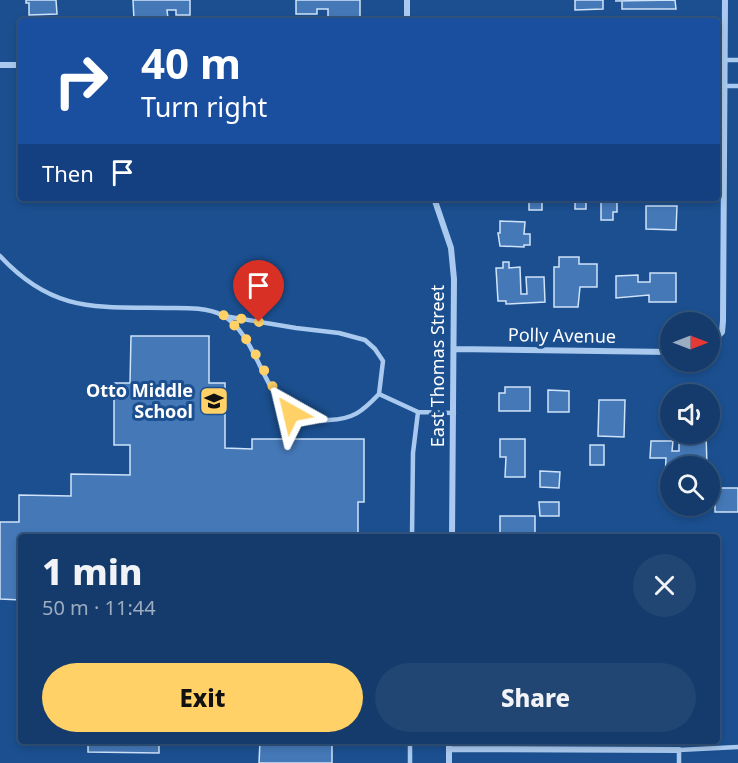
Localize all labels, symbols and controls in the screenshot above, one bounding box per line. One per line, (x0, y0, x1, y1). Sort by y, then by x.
text: 40 m (141, 34, 241, 91)
icon: right (42, 42, 120, 120)
text: Turn right (141, 88, 267, 125)
icon: arrive (106, 156, 139, 189)
text: Then (42, 158, 94, 188)
pin (233, 260, 284, 322)
icon: arrive (242, 269, 275, 302)
street label: East Thomas Street (425, 284, 449, 447)
north arrow (660, 312, 720, 372)
map controls (660, 312, 720, 516)
street label: Polly Avenue (508, 322, 616, 348)
place label: Otto Middle School (86, 378, 193, 423)
position arrow (259, 381, 323, 445)
button: sound (660, 384, 720, 444)
school or university icon: Otto Middle School (198, 385, 230, 417)
button: search (660, 456, 720, 516)
text: 1 min (42, 547, 143, 596)
button: close (633, 554, 696, 617)
text: 50 m · 11:44 (42, 594, 156, 621)
button: Exit (42, 663, 363, 732)
button: Share (375, 663, 696, 732)

